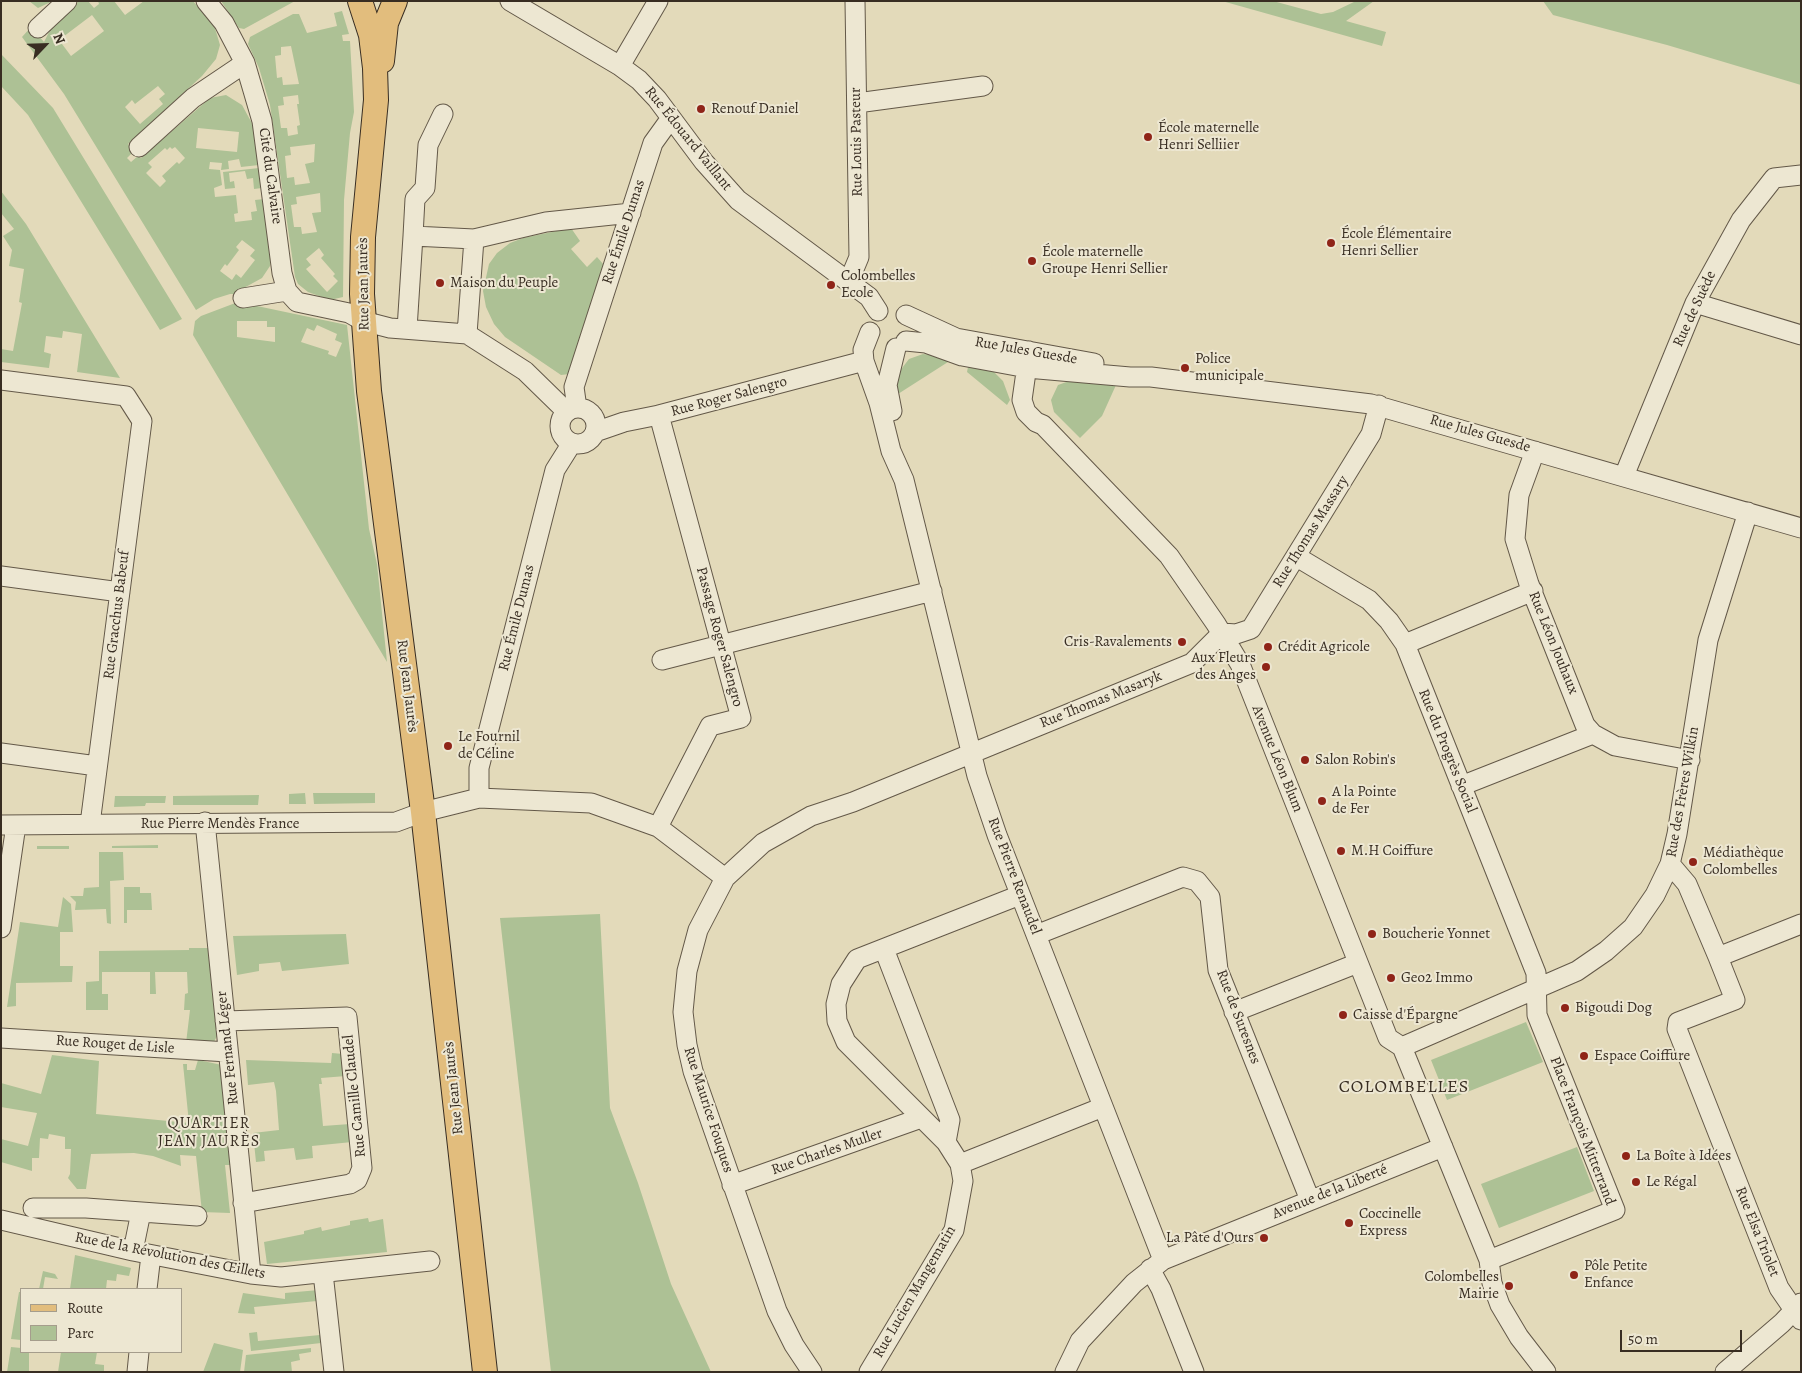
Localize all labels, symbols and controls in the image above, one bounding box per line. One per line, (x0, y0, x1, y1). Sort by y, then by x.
north arrow (20, 20, 70, 70)
text: N (48, 30, 70, 47)
street label: Rue Édouard Vaillant (640, 83, 736, 195)
street label: Rue Louis Pasteur (847, 87, 867, 197)
place label: Renouf Daniel (711, 100, 799, 118)
marker: Renouf Daniel (695, 103, 707, 115)
place label: École maternelle Henri Selliier (1158, 119, 1259, 154)
street label: Cité du Calvaire (254, 127, 286, 225)
marker: École maternelle Henri Selliier (1142, 131, 1154, 143)
street label: Rue Émile Dumas (599, 177, 649, 287)
place label: École Élémentaire Henri Sellier (1341, 225, 1452, 260)
street label: Rue Jean Jaurès (354, 237, 374, 331)
marker: École Élémentaire Henri Sellier (1325, 237, 1337, 249)
place label: École maternelle Groupe Henri Sellier (1042, 243, 1168, 278)
marker: École maternelle Groupe Henri Sellier (1026, 255, 1038, 267)
place label: Colombelles Ecole (841, 267, 916, 302)
street label: Rue de Suède (1670, 268, 1720, 350)
place label: Maison du Peuple (450, 274, 558, 292)
marker: Maison du Peuple (434, 277, 446, 289)
marker: Colombelles Ecole (825, 279, 837, 291)
street label: Rue Jules Guesde (973, 333, 1079, 369)
place label: Police municipale (1195, 350, 1264, 385)
marker: Police municipale (1179, 362, 1191, 374)
street label: Rue Roger Salengro (669, 373, 789, 421)
street label: Rue Jules Guesde (1428, 411, 1532, 457)
street label: Rue Thomas Massary (1269, 473, 1353, 591)
street label: Rue Gracchus Babeuf (100, 549, 134, 681)
street label: Rue Émile Dumas (495, 563, 539, 673)
street label: Passage Roger Salengro (692, 565, 746, 709)
street label: Rue Léon Jouhaux (1524, 589, 1582, 697)
place label: Cris-Ravalements (1064, 633, 1172, 651)
marker: Cris-Ravalements (1176, 636, 1188, 648)
street label: Rue Jean Jaurès (392, 638, 422, 734)
place label: Crédit Agricole (1278, 638, 1370, 656)
marker: Crédit Agricole (1262, 641, 1274, 653)
place label: Aux Fleurs des Anges (1191, 649, 1256, 684)
marker: Aux Fleurs des Anges (1260, 661, 1272, 673)
street label: Rue Thomas Masaryk (1037, 667, 1165, 733)
street label: Rue du Progrès Social (1414, 686, 1480, 816)
street label: Avenue Léon Blum (1247, 703, 1307, 815)
street label: Rue des Frères Wilkin (1663, 725, 1703, 859)
place label: Le Fournil de Céline (458, 728, 520, 763)
marker: Le Fournil de Céline (442, 740, 454, 752)
place label: Salon Robin's (1315, 751, 1396, 769)
marker: Salon Robin's (1299, 754, 1311, 766)
place label: A la Pointe de Fer (1332, 783, 1397, 818)
marker: A la Pointe de Fer (1316, 795, 1328, 807)
street label: Rue Pierre Mendès France (141, 815, 299, 833)
street label: Rue Pierre Renaudel (983, 815, 1045, 937)
place label: M.H Coiffure (1351, 842, 1433, 860)
place label: Médiathèque Colombelles (1703, 844, 1784, 879)
marker: M.H Coiffure (1335, 845, 1347, 857)
marker: Médiathèque Colombelles (1687, 856, 1699, 868)
place label: Boucherie Yonnet (1382, 925, 1490, 943)
marker: Boucherie Yonnet (1366, 928, 1378, 940)
street label: Rue de Suresnes (1212, 967, 1264, 1067)
place label: Geo2 Immo (1401, 969, 1473, 987)
marker: Geo2 Immo (1385, 972, 1397, 984)
street label: Rue Fernand Léger (213, 990, 243, 1106)
place label: Bigoudi Dog (1575, 999, 1652, 1017)
marker: Bigoudi Dog (1559, 1002, 1571, 1014)
place label: Caisse d'Épargne (1353, 1006, 1458, 1024)
marker: Caisse d'Épargne (1337, 1009, 1349, 1021)
street label: Rue Rouget de Lisle (55, 1032, 175, 1058)
street label: Rue Camille Claudel (340, 1034, 370, 1158)
street label: Rue Jean Jaurès (440, 1041, 468, 1135)
street label: Rue Maurice Fouques (679, 1045, 737, 1175)
place label: Espace Coiffure (1594, 1047, 1690, 1065)
marker: Espace Coiffure (1578, 1050, 1590, 1062)
street label: Place François Mitterrand (1545, 1054, 1619, 1208)
district label: COLOMBELLES (1337, 1077, 1471, 1099)
district label: QUARTIER JEAN JAURÈS (156, 1114, 262, 1152)
street label: Rue Charles Muller (769, 1125, 885, 1179)
place label: La Boîte à Idées (1636, 1147, 1731, 1165)
marker: La Boîte à Idées (1620, 1150, 1632, 1162)
street label: Avenue de la Liberté (1270, 1161, 1390, 1223)
place label: Le Régal (1646, 1173, 1697, 1191)
marker: Le Régal (1630, 1176, 1642, 1188)
street label: Rue Elsa Triolet (1731, 1184, 1783, 1280)
place label: Coccinelle Express (1359, 1205, 1421, 1240)
marker: Coccinelle Express (1343, 1217, 1355, 1229)
street label: Rue Lucien Mangematin (870, 1223, 960, 1361)
street label: Rue de la Révolution des Œillets (73, 1229, 267, 1283)
place label: La Pâte d'Ours (1166, 1229, 1254, 1247)
marker: La Pâte d'Ours (1258, 1232, 1270, 1244)
place label: Pôle Petite Enfance (1584, 1257, 1648, 1292)
place label: Colombelles Mairie (1424, 1268, 1499, 1303)
marker: Pôle Petite Enfance (1568, 1269, 1580, 1281)
marker: Colombelles Mairie (1503, 1280, 1515, 1292)
legend (20, 1288, 182, 1353)
text: Route (67, 1298, 103, 1318)
scale bar (1622, 1320, 1744, 1352)
text: Parc (67, 1323, 94, 1343)
text: 50 m (1628, 1329, 1658, 1349)

